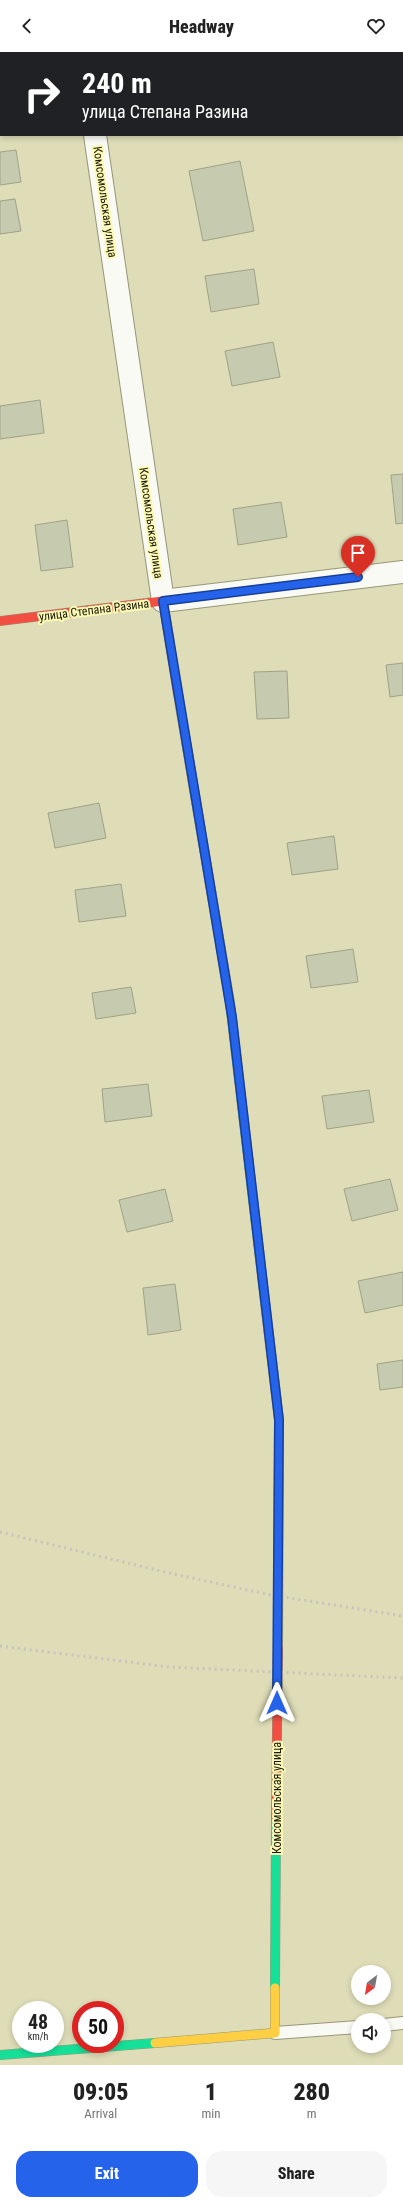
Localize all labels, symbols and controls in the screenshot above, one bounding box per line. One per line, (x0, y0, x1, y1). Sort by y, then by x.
icon: back (16, 15, 38, 37)
icon: heart (365, 15, 387, 37)
text: Headway (169, 16, 234, 37)
text: 240 m (82, 67, 152, 100)
icon: right (16, 68, 68, 120)
text: улица Степана Разина (82, 101, 248, 122)
street label: Комсомольская улица (90, 146, 120, 259)
street label: Комсомольская улица (136, 467, 166, 580)
pin (341, 536, 375, 577)
icon: arrive (347, 542, 369, 564)
street label: улица Степана Разина (38, 596, 150, 624)
position arrow (256, 1682, 298, 1724)
street label: Комсомольская улица (270, 1742, 284, 1854)
north arrow (351, 1965, 391, 2005)
map controls (351, 1965, 391, 2053)
speed limit sign: 50 (72, 2001, 124, 2053)
text: 48 (28, 2010, 48, 2034)
button: sound (351, 2013, 391, 2053)
text: km/h (28, 2031, 48, 2042)
text: 09:05 (73, 2078, 129, 2106)
text: 1 (205, 2078, 217, 2106)
text: 280 (293, 2078, 330, 2106)
text: Arrival (84, 2106, 117, 2121)
text: min (201, 2106, 221, 2121)
text: m (307, 2106, 317, 2121)
button: Exit (16, 2151, 198, 2197)
button: Share (206, 2151, 387, 2197)

